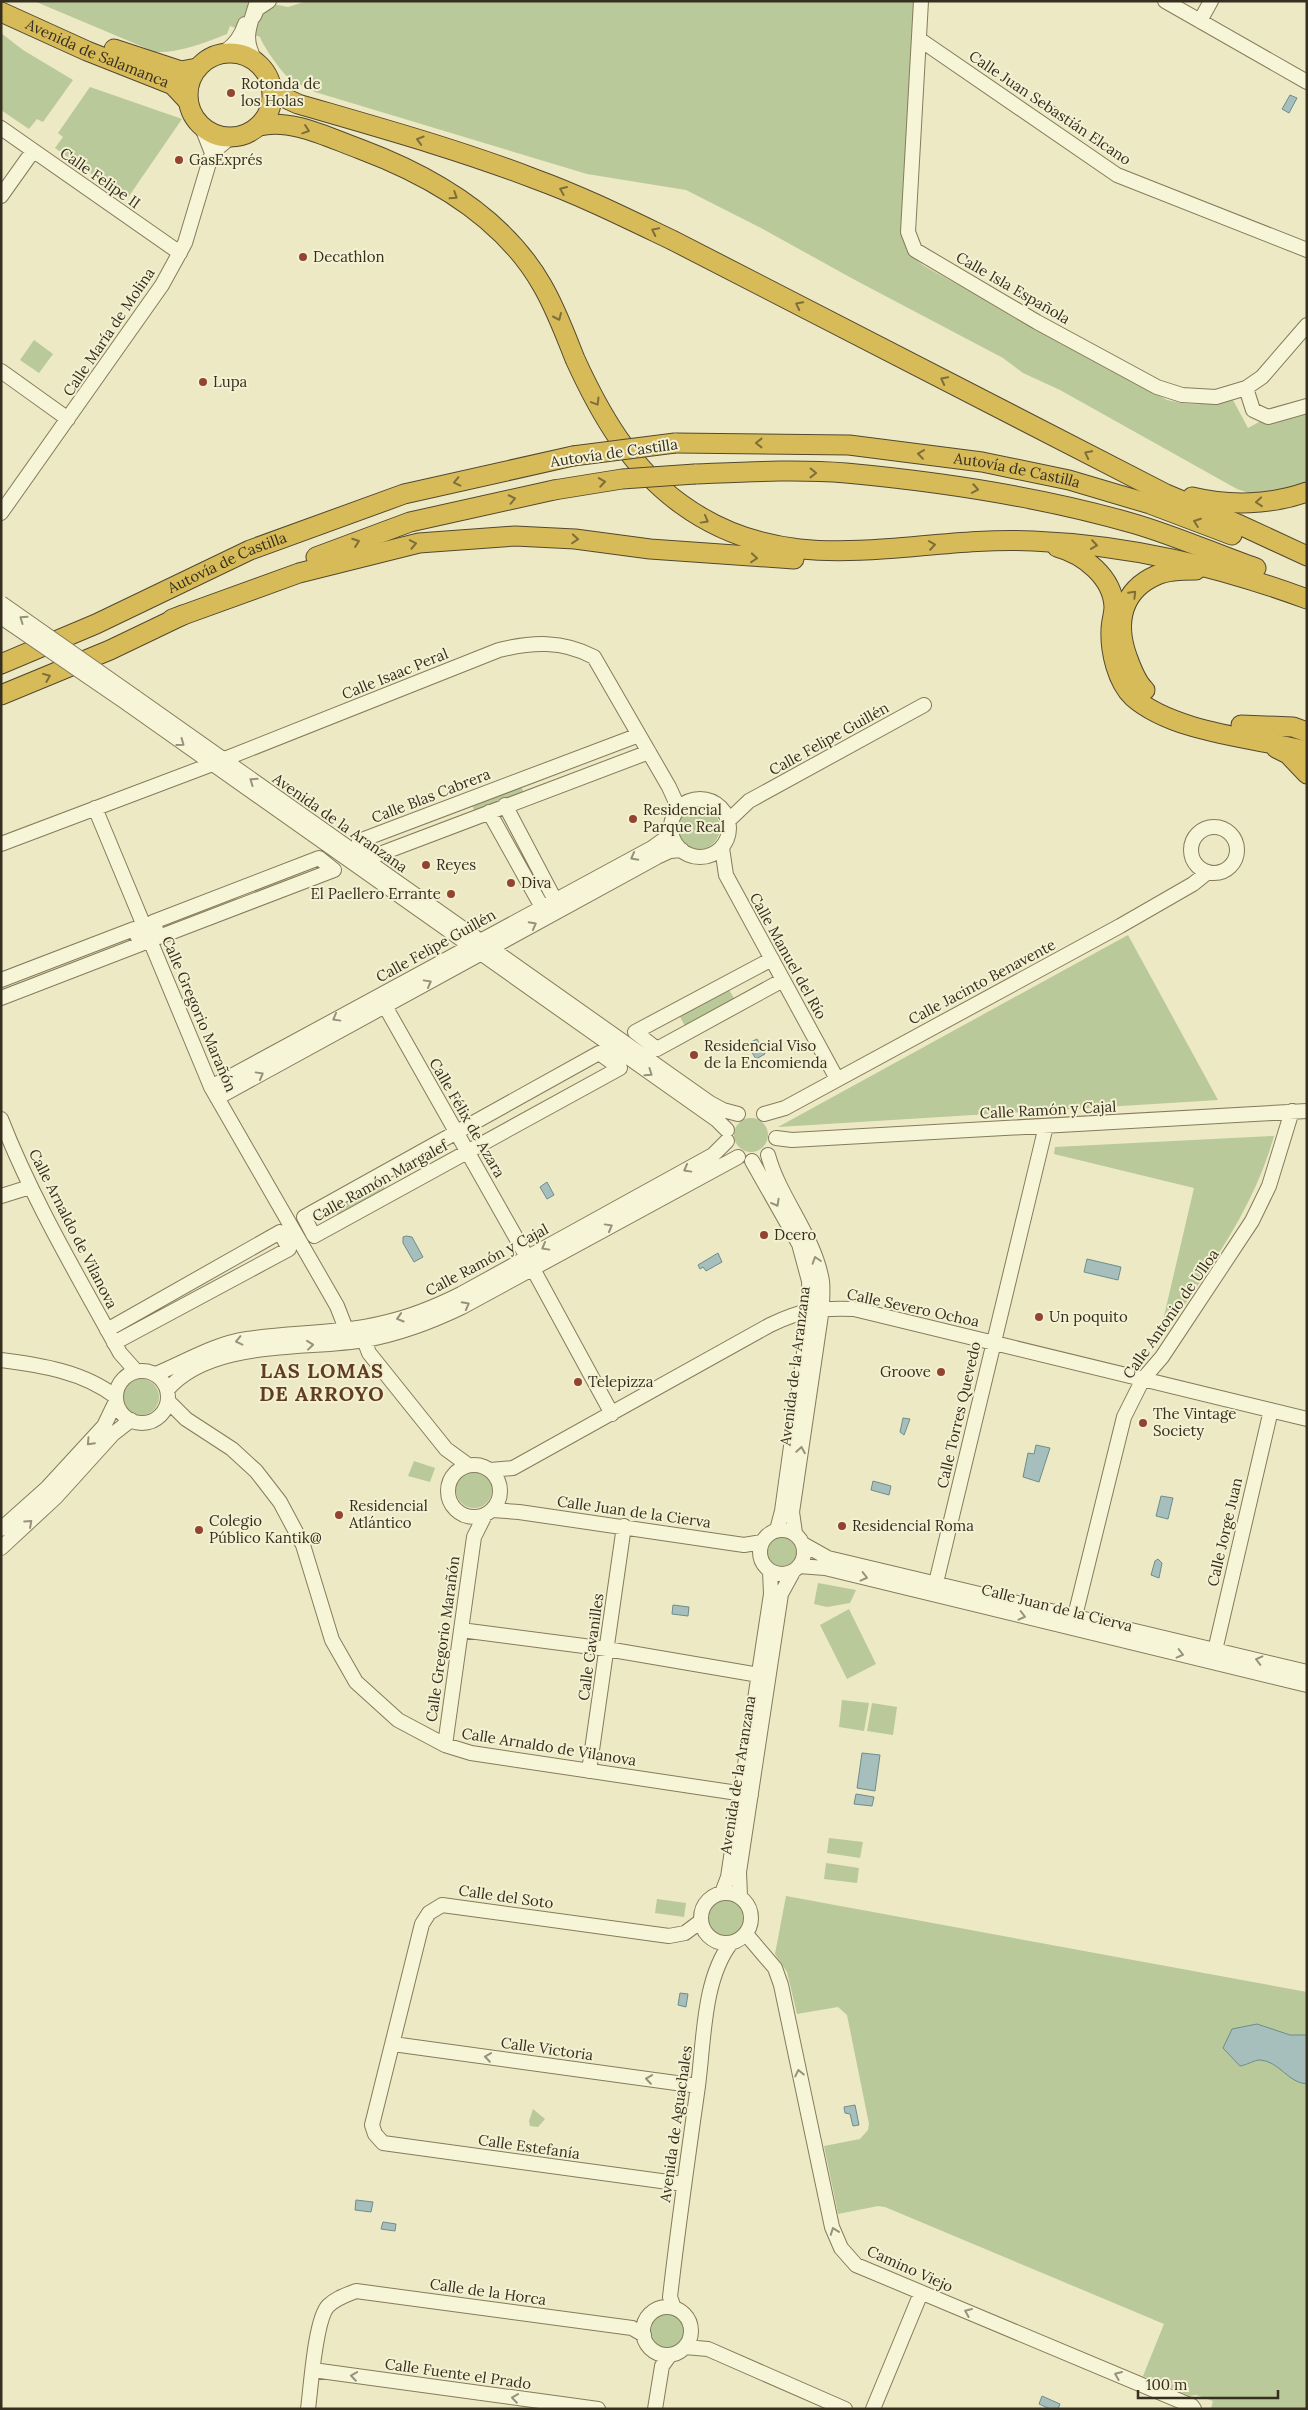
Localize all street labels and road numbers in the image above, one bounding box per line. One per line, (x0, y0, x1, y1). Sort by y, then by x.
street label: Avenida de Salamanca (22, 14, 172, 92)
street label: Calle Juan Sebastián Elcano (966, 46, 1135, 169)
street label: Calle Felipe II (56, 143, 144, 212)
street label: Calle Isla Española (953, 247, 1074, 328)
street label: Calle María de Molina (58, 264, 159, 400)
street label: Autovía de Castilla (548, 434, 679, 471)
street label: Autovía de Castilla (952, 448, 1083, 492)
street label: Autovía de Castilla (163, 527, 289, 598)
street label: Calle Isaac Peral (339, 644, 451, 704)
street label: Calle Felipe Guillén (766, 698, 892, 779)
street label: Calle Blas Cabrera (369, 764, 493, 827)
street label: Avenida de la Aranzana (268, 768, 412, 877)
street label: Calle Manuel del Río (746, 889, 831, 1023)
street label: Calle Felipe Guillén (373, 905, 499, 986)
street label: Calle Gregorio Marañón (158, 933, 241, 1095)
street label: Calle Jacinto Benavente (905, 935, 1059, 1028)
street label: Calle Félix de Azara (425, 1054, 510, 1181)
street label: Calle Ramón y Cajal (979, 1096, 1117, 1123)
street label: Calle Ramón Margalef (309, 1135, 452, 1226)
street label: Calle Arnaldo de Vilanova (25, 1146, 122, 1312)
street label: Calle Ramón y Cajal (422, 1219, 552, 1300)
street label: Calle Antonio de Ulloa (1119, 1245, 1223, 1382)
street label: Calle Severo Ochoa (845, 1284, 981, 1331)
street label: Avenida de la Aranzana (775, 1285, 814, 1448)
street label: Calle Torres Quevedo (932, 1339, 985, 1490)
street label: Calle Jorge Juan (1203, 1476, 1246, 1588)
street label: Calle Juan de la Cierva (556, 1491, 712, 1532)
street label: Calle Gregorio Marañón (421, 1555, 464, 1723)
street label: Calle Juan de la Cierva (980, 1580, 1135, 1636)
street label: Calle Cavanilles (574, 1592, 607, 1702)
street label: Avenida de la Aranzana (715, 1694, 759, 1857)
street label: Calle Arnaldo de Vilanova (460, 1723, 638, 1770)
street label: Calle del Soto (457, 1880, 555, 1913)
street label: Calle Victoria (500, 2033, 595, 2064)
street label: Avenida de Aguachales (655, 2044, 696, 2204)
street label: Calle Estefanía (477, 2130, 581, 2163)
street label: Camino Viejo (864, 2241, 956, 2296)
street label: Calle de la Horca (429, 2274, 548, 2309)
street label: Calle Fuente el Prado (384, 2354, 533, 2393)

